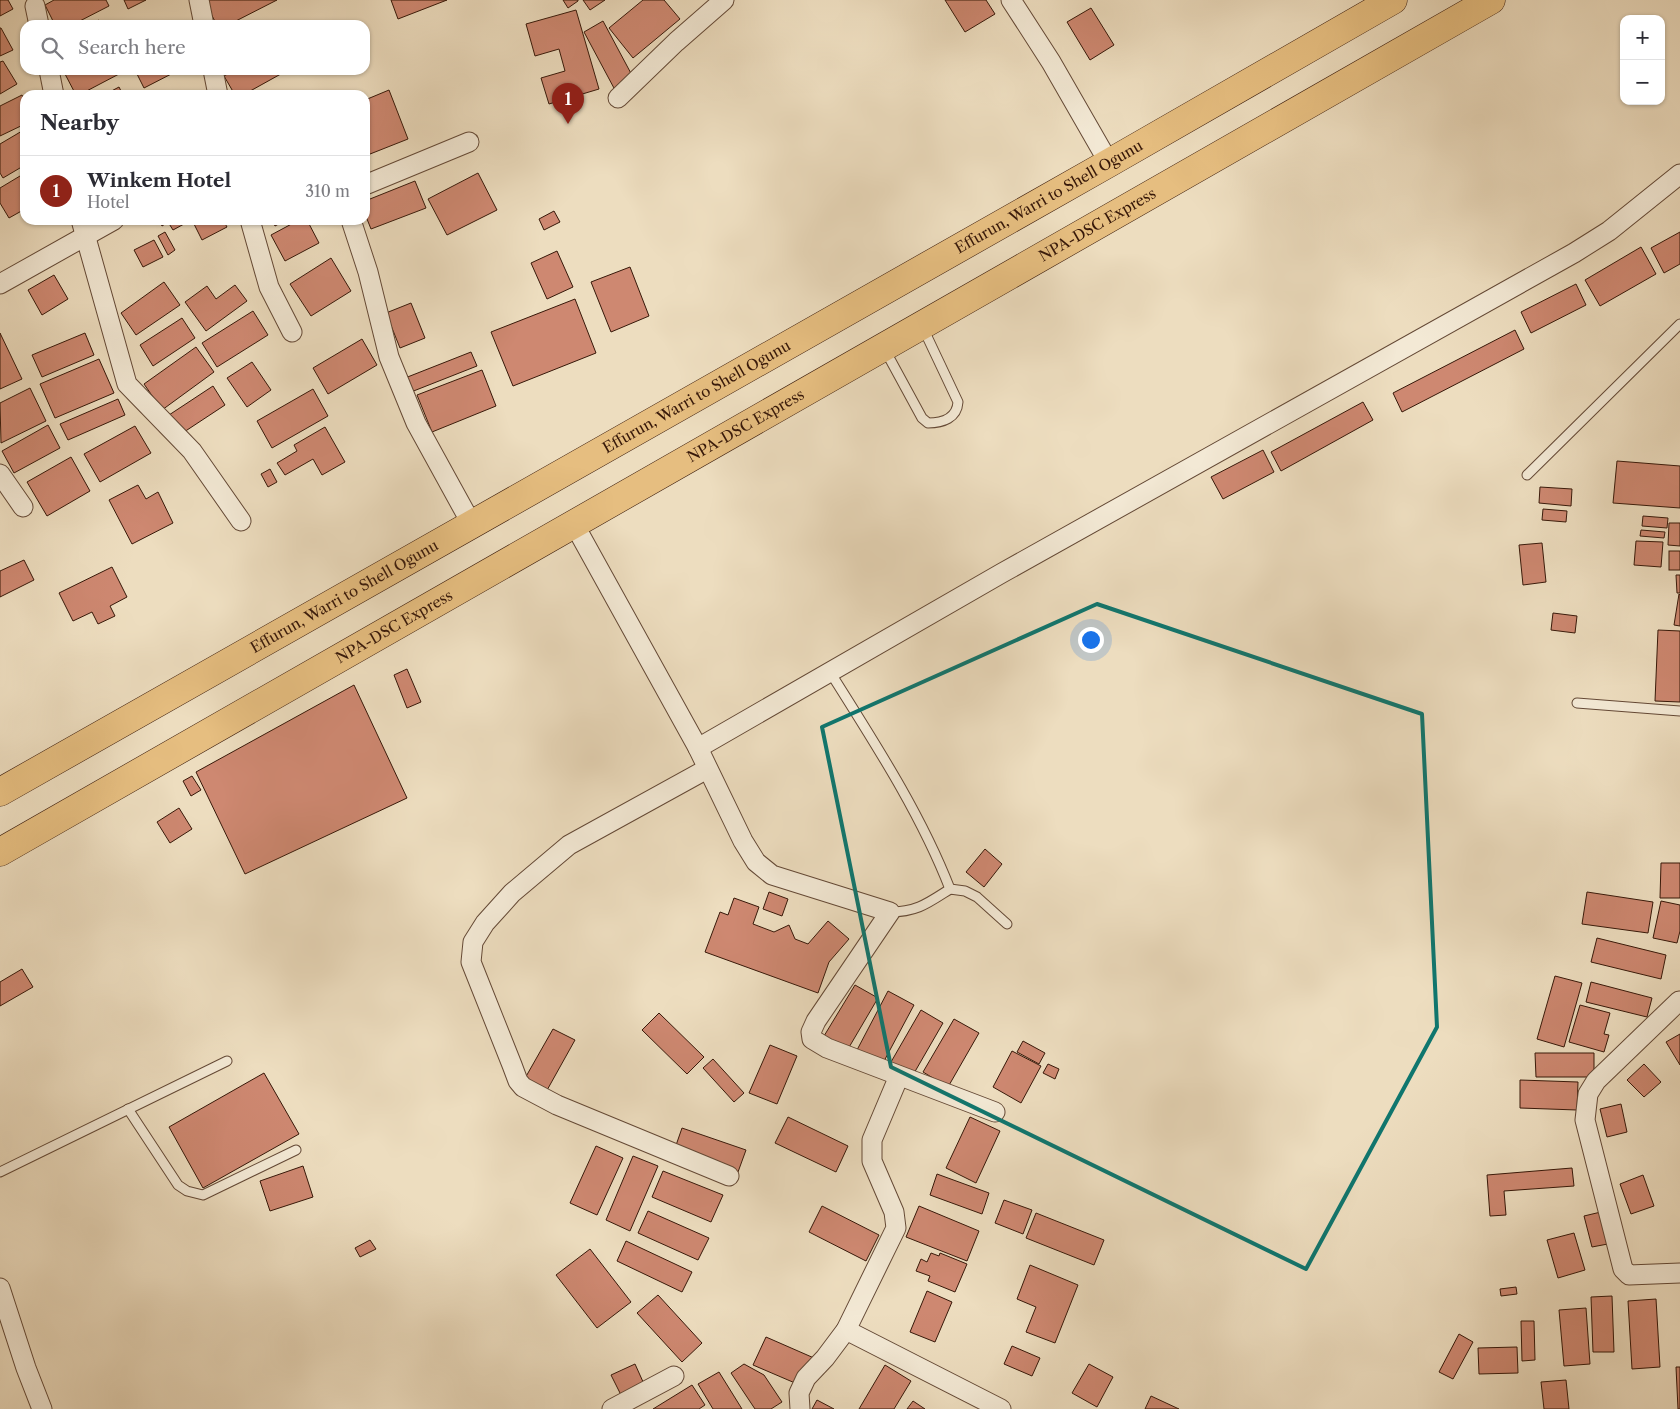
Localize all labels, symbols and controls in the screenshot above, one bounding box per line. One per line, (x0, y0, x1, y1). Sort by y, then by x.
map controls (1620, 15, 1665, 105)
button: + (1620, 15, 1665, 60)
search box (20, 20, 370, 75)
icon: search (38, 34, 66, 62)
text: Search here (78, 36, 186, 59)
button: − (1620, 60, 1665, 105)
pin: 1 (552, 83, 584, 124)
text: Nearby (40, 110, 119, 135)
street label: Effurun, Warri to Shell Ogunu (951, 136, 1146, 257)
text: Winkem Hotel (87, 169, 231, 192)
text: 1 (52, 181, 60, 201)
text: 310 m (305, 181, 350, 201)
street label: NPA-DSC Express (1035, 183, 1159, 265)
text: Hotel (87, 192, 130, 212)
street label: Effurun, Warri to Shell Ogunu (599, 336, 794, 457)
street label: NPA-DSC Express (684, 384, 808, 466)
street label: Effurun, Warri to Shell Ogunu (247, 535, 442, 657)
street label: NPA-DSC Express (332, 585, 456, 667)
your location (1078, 627, 1104, 653)

